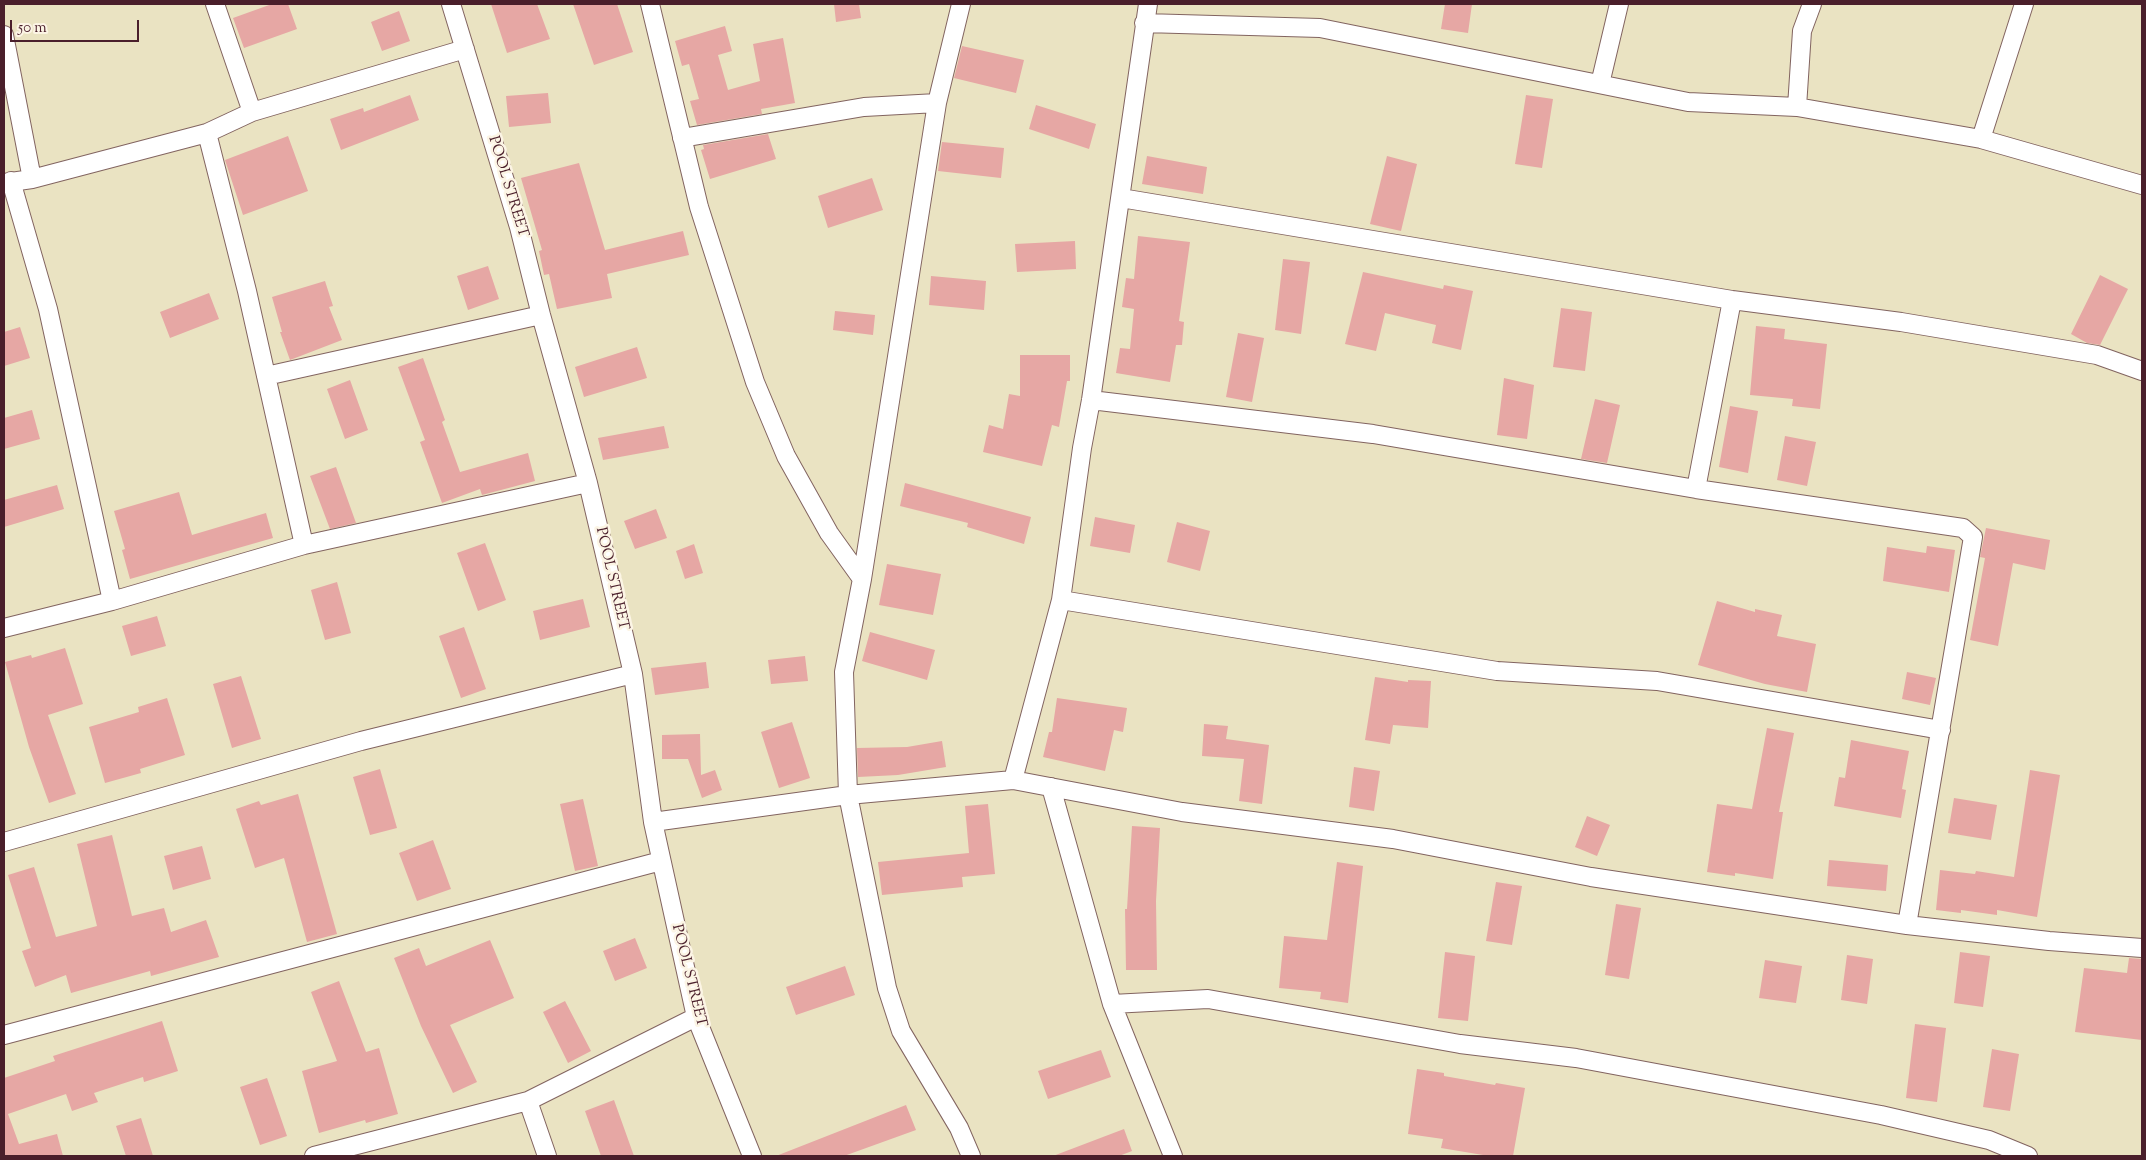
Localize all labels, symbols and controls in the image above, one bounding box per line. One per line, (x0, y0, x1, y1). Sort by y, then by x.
scale bar (12, 10, 141, 42)
text: 50 m (18, 18, 47, 39)
street label: POOL STREET (483, 134, 531, 240)
street label: POOL STREET (590, 526, 632, 632)
street label: POOL STREET (667, 923, 709, 1029)

